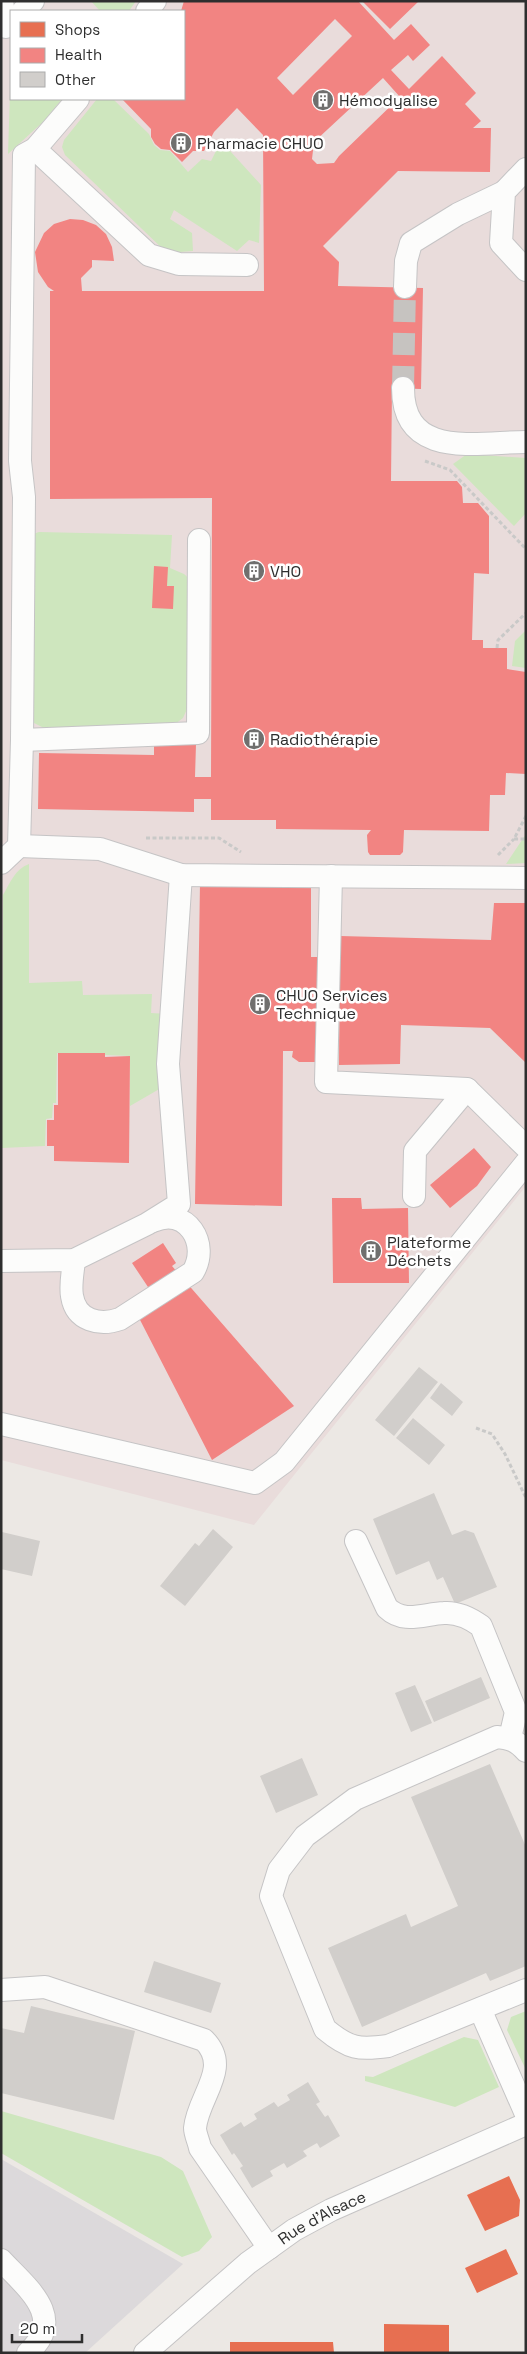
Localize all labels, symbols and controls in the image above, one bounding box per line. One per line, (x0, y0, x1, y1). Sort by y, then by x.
legend (10, 10, 185, 100)
text: Shops (55, 20, 100, 39)
text: Health (55, 45, 102, 64)
text: Other (55, 70, 96, 89)
building icon: Hémodyalise (311, 88, 335, 112)
place label: Hémodyalise (339, 90, 438, 111)
building icon: Pharmacie CHUO (169, 131, 193, 155)
place label: Pharmacie CHUO (197, 133, 324, 154)
building icon: VHO (242, 559, 266, 583)
place label: VHO (270, 561, 301, 582)
building icon: Radiothérapie (242, 727, 266, 751)
place label: Radiothérapie (270, 729, 378, 750)
place label: CHUO Services Technique (276, 985, 388, 1024)
building icon: CHUO Services Technique (248, 992, 272, 1016)
place label: Plateforme Déchets (387, 1232, 471, 1271)
building icon: Plateforme Déchets (359, 1239, 383, 1263)
street label: Rue d'Alsace (274, 2186, 369, 2249)
scale bar (12, 2312, 82, 2344)
text: 20 m (20, 2319, 55, 2338)

